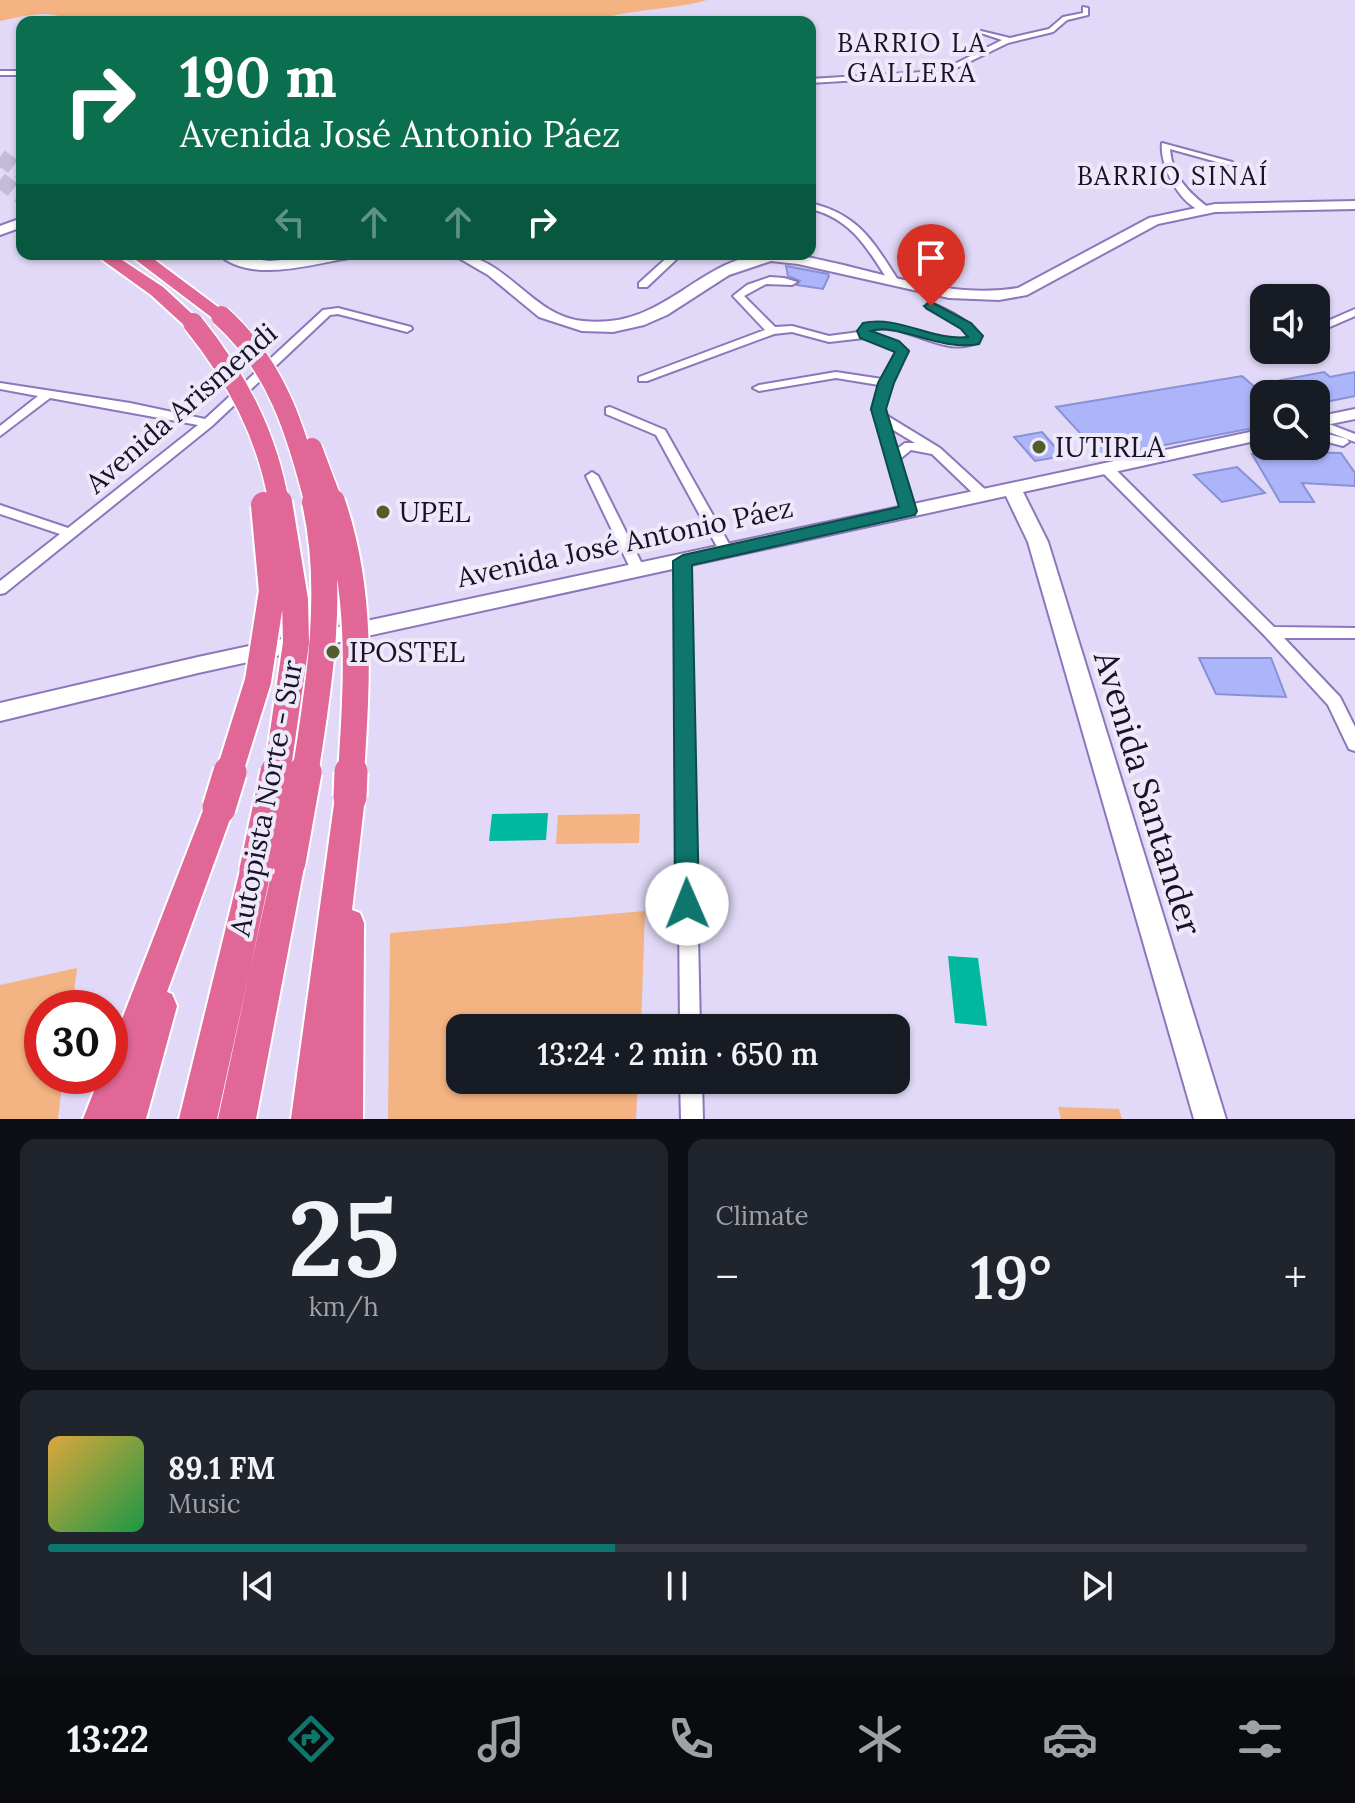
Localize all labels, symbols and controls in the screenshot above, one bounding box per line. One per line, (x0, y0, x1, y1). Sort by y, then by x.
district label: BARRIO LA GALLERA (837, 26, 987, 89)
text: 190 m (180, 41, 337, 112)
icon: right (48, 48, 152, 152)
text: Avenida José Antonio Páez (180, 111, 620, 157)
district label: BARRIO SINAÍ (1077, 159, 1269, 192)
icon: left (268, 200, 312, 244)
icon: ahead (352, 200, 396, 244)
icon: ahead (436, 200, 480, 244)
icon: right (520, 200, 564, 244)
pin (897, 224, 965, 306)
icon: arrive (909, 236, 953, 280)
map controls (1250, 284, 1330, 460)
button: sound (1250, 284, 1330, 364)
street label: Avenida Arismendi (77, 315, 284, 502)
button: search (1250, 380, 1330, 460)
place label: IUTIRLA (1055, 429, 1165, 465)
marker: IUTIRLA (1030, 438, 1048, 456)
street label: Avenida José Antonio Páez (453, 489, 796, 595)
place label: UPEL (399, 494, 470, 530)
marker: UPEL (374, 503, 392, 521)
place label: IPOSTEL (349, 634, 465, 670)
marker: IPOSTEL (324, 643, 342, 661)
street label: Avenida Santander (1084, 645, 1212, 940)
street label: Autopista Norte - Sur (221, 657, 310, 940)
position arrow (645, 862, 729, 946)
speed limit sign: 30 (24, 990, 128, 1094)
text: 13:24 · 2 min · 650 m (538, 1035, 818, 1073)
text: 25 (288, 1171, 400, 1304)
text: Climate (716, 1199, 809, 1232)
text: 19° (970, 1239, 1052, 1315)
text: − (716, 1249, 739, 1305)
text: + (1284, 1249, 1307, 1305)
text: km/h (309, 1290, 379, 1323)
text: 89.1 FM (168, 1449, 275, 1487)
text: Music (168, 1487, 241, 1520)
icon: previous (236, 1564, 280, 1608)
icon: pause (655, 1564, 699, 1608)
icon: next (1075, 1564, 1119, 1608)
icon: directions (283, 1711, 339, 1767)
icon: music (473, 1711, 529, 1767)
icon: phone (663, 1711, 719, 1767)
icon: climate (852, 1711, 908, 1767)
icon: car (1042, 1711, 1098, 1767)
icon: filters (1232, 1711, 1288, 1767)
text: 13:22 (67, 1716, 149, 1762)

